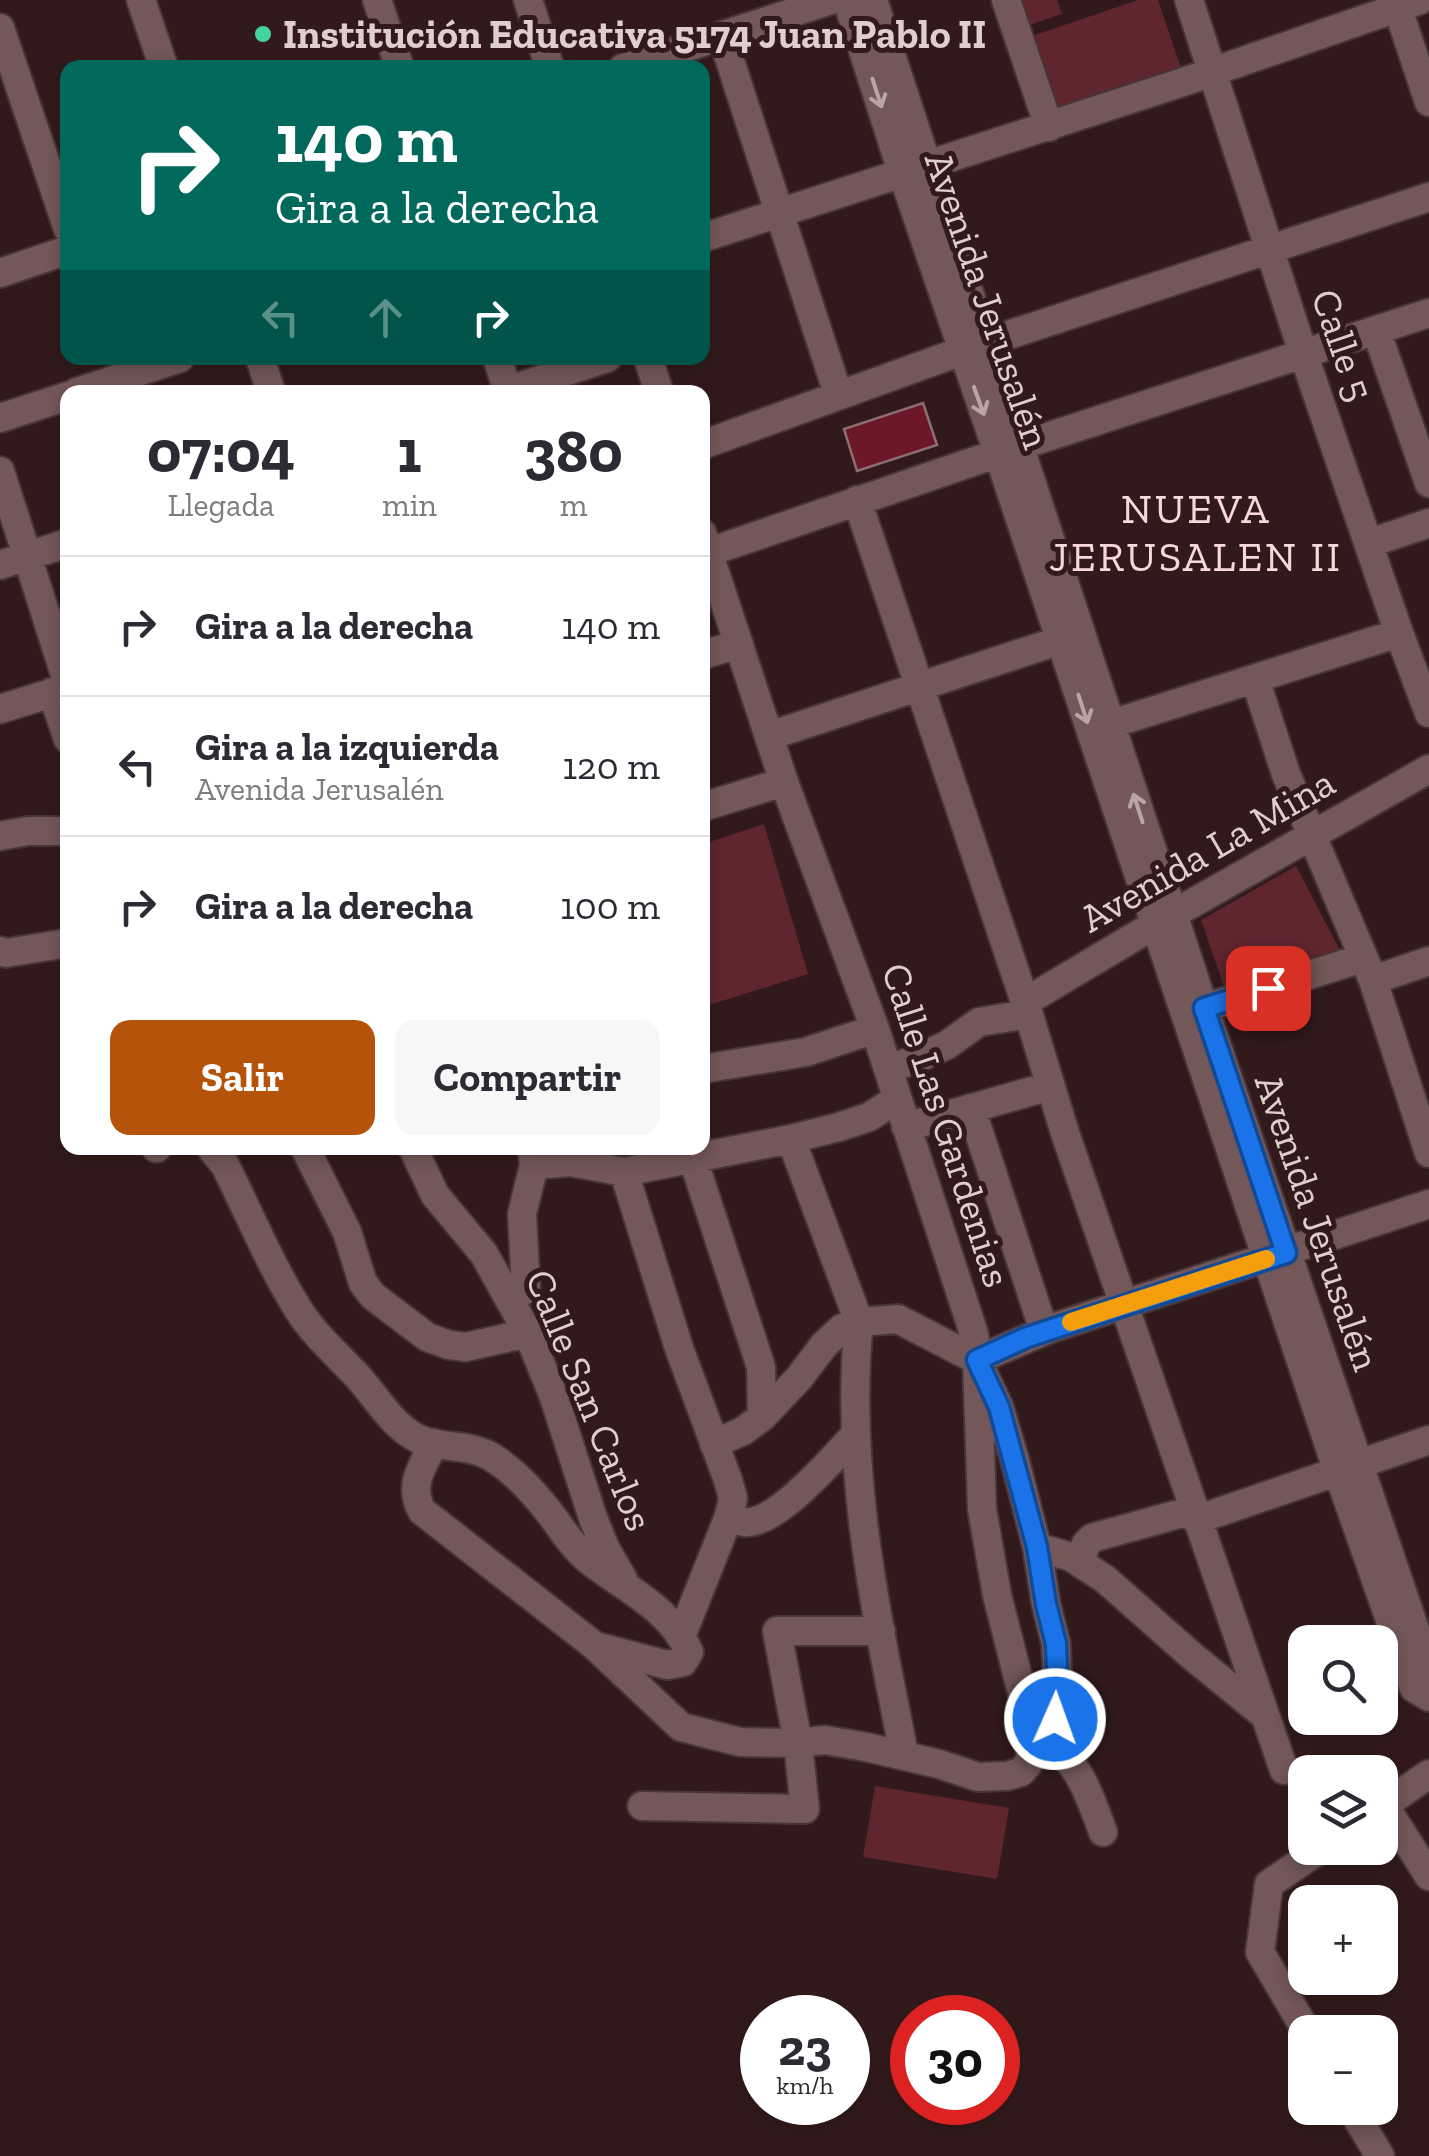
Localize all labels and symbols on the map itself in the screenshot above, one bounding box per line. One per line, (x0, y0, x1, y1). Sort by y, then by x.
place label: Institución Educativa 5174 Juan Pablo II (283, 10, 986, 58)
marker: Institución Educativa 5174 Juan Pablo II (252, 23, 274, 45)
one-way arrow (869, 77, 887, 108)
street label: Avenida Jerusalén (915, 145, 1061, 455)
street label: Calle 5 (1302, 283, 1384, 407)
one-way arrow (971, 385, 989, 416)
district label: NUEVA JERUSALEN II (1049, 483, 1343, 582)
one-way arrow (1075, 693, 1093, 725)
street label: Avenida La Mina (1071, 758, 1343, 942)
one-way arrow (1128, 792, 1146, 824)
pin (1226, 946, 1311, 1031)
street label: Calle Las Gardenias (872, 957, 1022, 1293)
street label: Avenida Jerusalén (1245, 1067, 1391, 1377)
street label: Calle San Carlos (516, 1262, 664, 1538)
position arrow (1003, 1667, 1107, 1771)
speed limit sign: 30 (890, 1995, 1020, 2125)

